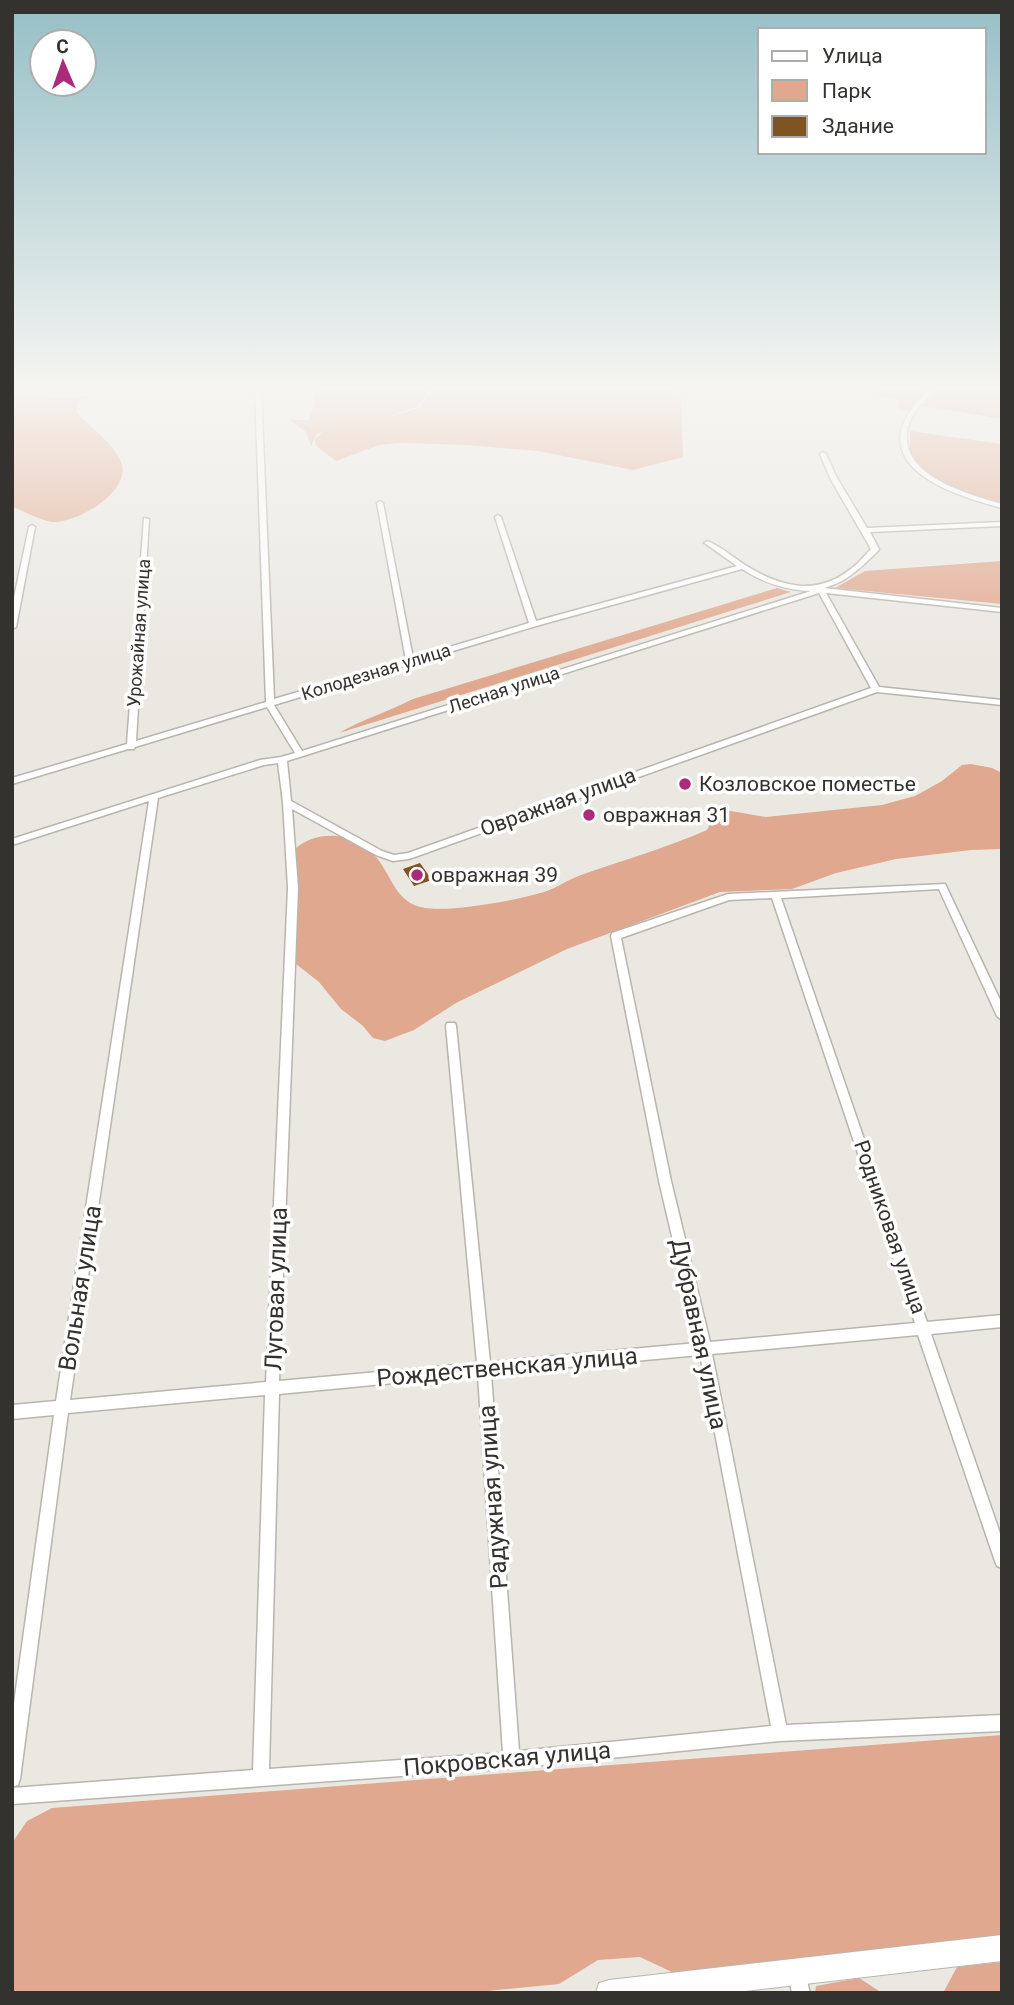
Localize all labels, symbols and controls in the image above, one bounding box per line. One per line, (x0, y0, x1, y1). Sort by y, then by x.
north arrow (28, 28, 98, 98)
legend (758, 28, 986, 154)
text: С (56, 35, 69, 58)
text: Улица (822, 44, 883, 68)
text: Парк (822, 79, 872, 103)
text: Здание (822, 114, 894, 138)
street label: Урожайная улица (123, 558, 154, 708)
street label: Колодезная улица (299, 639, 453, 704)
street label: Лесная улица (446, 662, 562, 717)
street label: Овражная улица (477, 763, 639, 841)
place label: Козловское поместье (699, 772, 916, 796)
marker: Козловское поместье (677, 776, 693, 792)
place label: овражная 31 (603, 803, 730, 827)
marker: овражная 31 (581, 807, 597, 823)
place label: овражная 39 (431, 863, 558, 887)
marker: овражная 39 (409, 867, 425, 883)
street label: Родниковая улица (849, 1137, 931, 1317)
street label: Вольная улица (53, 1203, 107, 1373)
street label: Луговая улица (259, 1207, 293, 1371)
street label: Дубравная улица (665, 1236, 733, 1432)
street label: Рождественская улица (375, 1342, 639, 1392)
street label: Радужная улица (473, 1404, 513, 1590)
street label: Покровская улица (402, 1736, 612, 1782)

